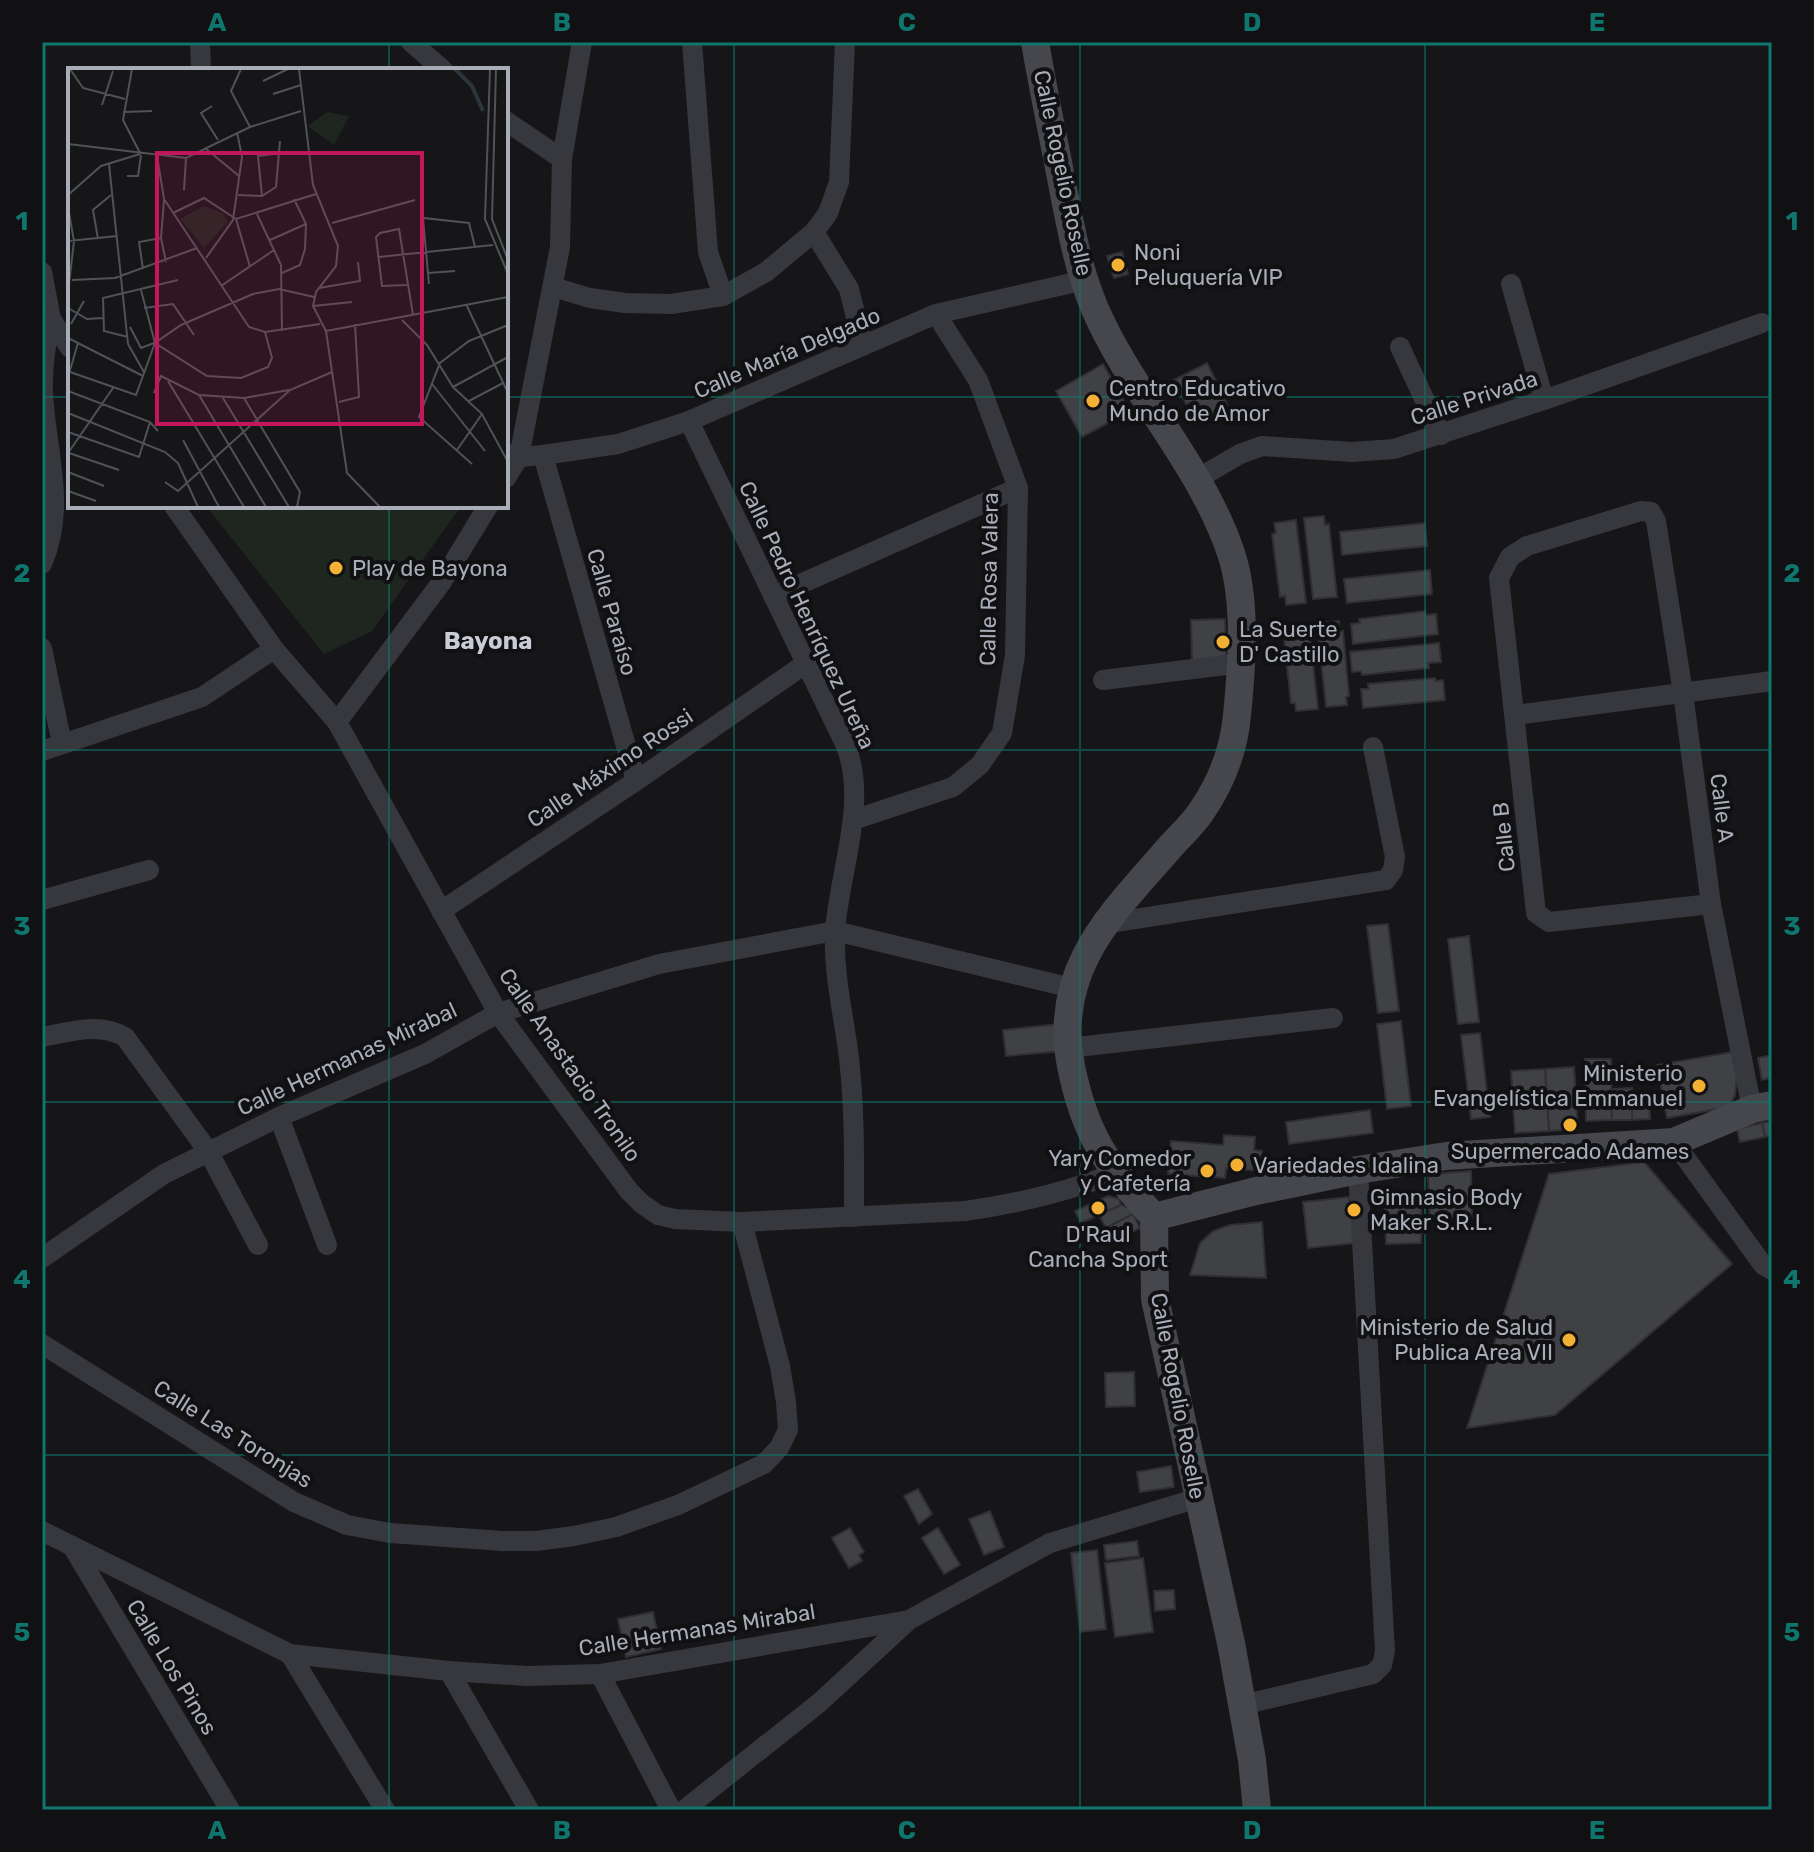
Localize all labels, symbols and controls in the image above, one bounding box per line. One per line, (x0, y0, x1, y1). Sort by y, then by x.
text: A (208, 7, 227, 38)
text: B (553, 7, 571, 38)
text: C (898, 7, 916, 38)
text: D (1243, 7, 1261, 38)
text: E (1589, 7, 1605, 38)
inset map (68, 68, 508, 508)
street label: Calle Rogelio Roselle (1028, 68, 1098, 278)
text: 1 (16, 206, 28, 237)
text: 1 (1786, 206, 1798, 237)
place label: Noni Peluquería VIP (1134, 239, 1283, 291)
marker: Noni Peluquería VIP (1109, 256, 1127, 274)
street label: Calle María Delgado (690, 302, 884, 404)
street label: Calle Privada (1407, 365, 1541, 431)
place label: Centro Educativo Mundo de Amor (1109, 375, 1286, 427)
marker: Centro Educativo Mundo de Amor (1084, 392, 1102, 410)
street label: Calle Pedro Henríquez Ureña (733, 477, 881, 753)
street label: Calle Rosa Valera (974, 492, 1004, 666)
street label: Calle Paraíso (581, 545, 643, 679)
place label: Play de Bayona (352, 555, 508, 582)
text: 2 (14, 558, 30, 589)
text: 2 (1784, 558, 1800, 589)
marker: Play de Bayona (327, 559, 345, 577)
place label: La Suerte D' Castillo (1239, 616, 1340, 668)
district label: Bayona (444, 627, 532, 655)
marker: La Suerte D' Castillo (1214, 633, 1232, 651)
street label: Calle Máximo Rossi (522, 702, 698, 834)
street label: Calle A (1704, 772, 1740, 844)
street label: Calle B (1487, 801, 1521, 873)
text: 3 (13, 911, 31, 942)
text: 3 (1783, 911, 1801, 942)
street label: Calle Anastacio Tronilo (493, 963, 647, 1167)
street label: Calle Hermanas Mirabal (233, 996, 461, 1122)
place label: Ministerio Evangelística Emmanuel (1433, 1060, 1683, 1112)
marker: Ministerio Evangelística Emmanuel (1690, 1077, 1708, 1095)
marker: Supermercado Adames (1561, 1116, 1579, 1134)
place label: Supermercado Adames (1451, 1138, 1689, 1165)
place label: Yary Comedor y Cafetería (1048, 1145, 1192, 1197)
place label: Variedades Idalina (1253, 1152, 1439, 1179)
marker: Variedades Idalina (1228, 1156, 1246, 1174)
marker: Yary Comedor y Cafetería (1198, 1162, 1216, 1180)
place label: Gimnasio Body Maker S.R.L. (1370, 1184, 1522, 1236)
marker: D'Raul Cancha Sport (1089, 1199, 1107, 1217)
marker: Gimnasio Body Maker S.R.L. (1345, 1201, 1363, 1219)
place label: D'Raul Cancha Sport (1028, 1221, 1168, 1273)
text: 4 (13, 1264, 31, 1295)
text: 4 (1783, 1264, 1801, 1295)
street label: Calle Rogelio Roselle (1145, 1290, 1211, 1502)
place label: Ministerio de Salud Publica Area VII (1359, 1314, 1553, 1366)
marker: Ministerio de Salud Publica Area VII (1560, 1331, 1578, 1349)
street label: Calle Las Toronjas (149, 1374, 317, 1494)
street label: Calle Los Pinos (121, 1594, 223, 1740)
street label: Calle Hermanas Mirabal (577, 1598, 817, 1662)
text: 5 (14, 1617, 30, 1648)
text: 5 (1784, 1617, 1800, 1648)
text: A (208, 1815, 227, 1846)
text: B (553, 1815, 571, 1846)
text: C (898, 1815, 916, 1846)
text: D (1243, 1815, 1261, 1846)
text: E (1589, 1815, 1605, 1846)

